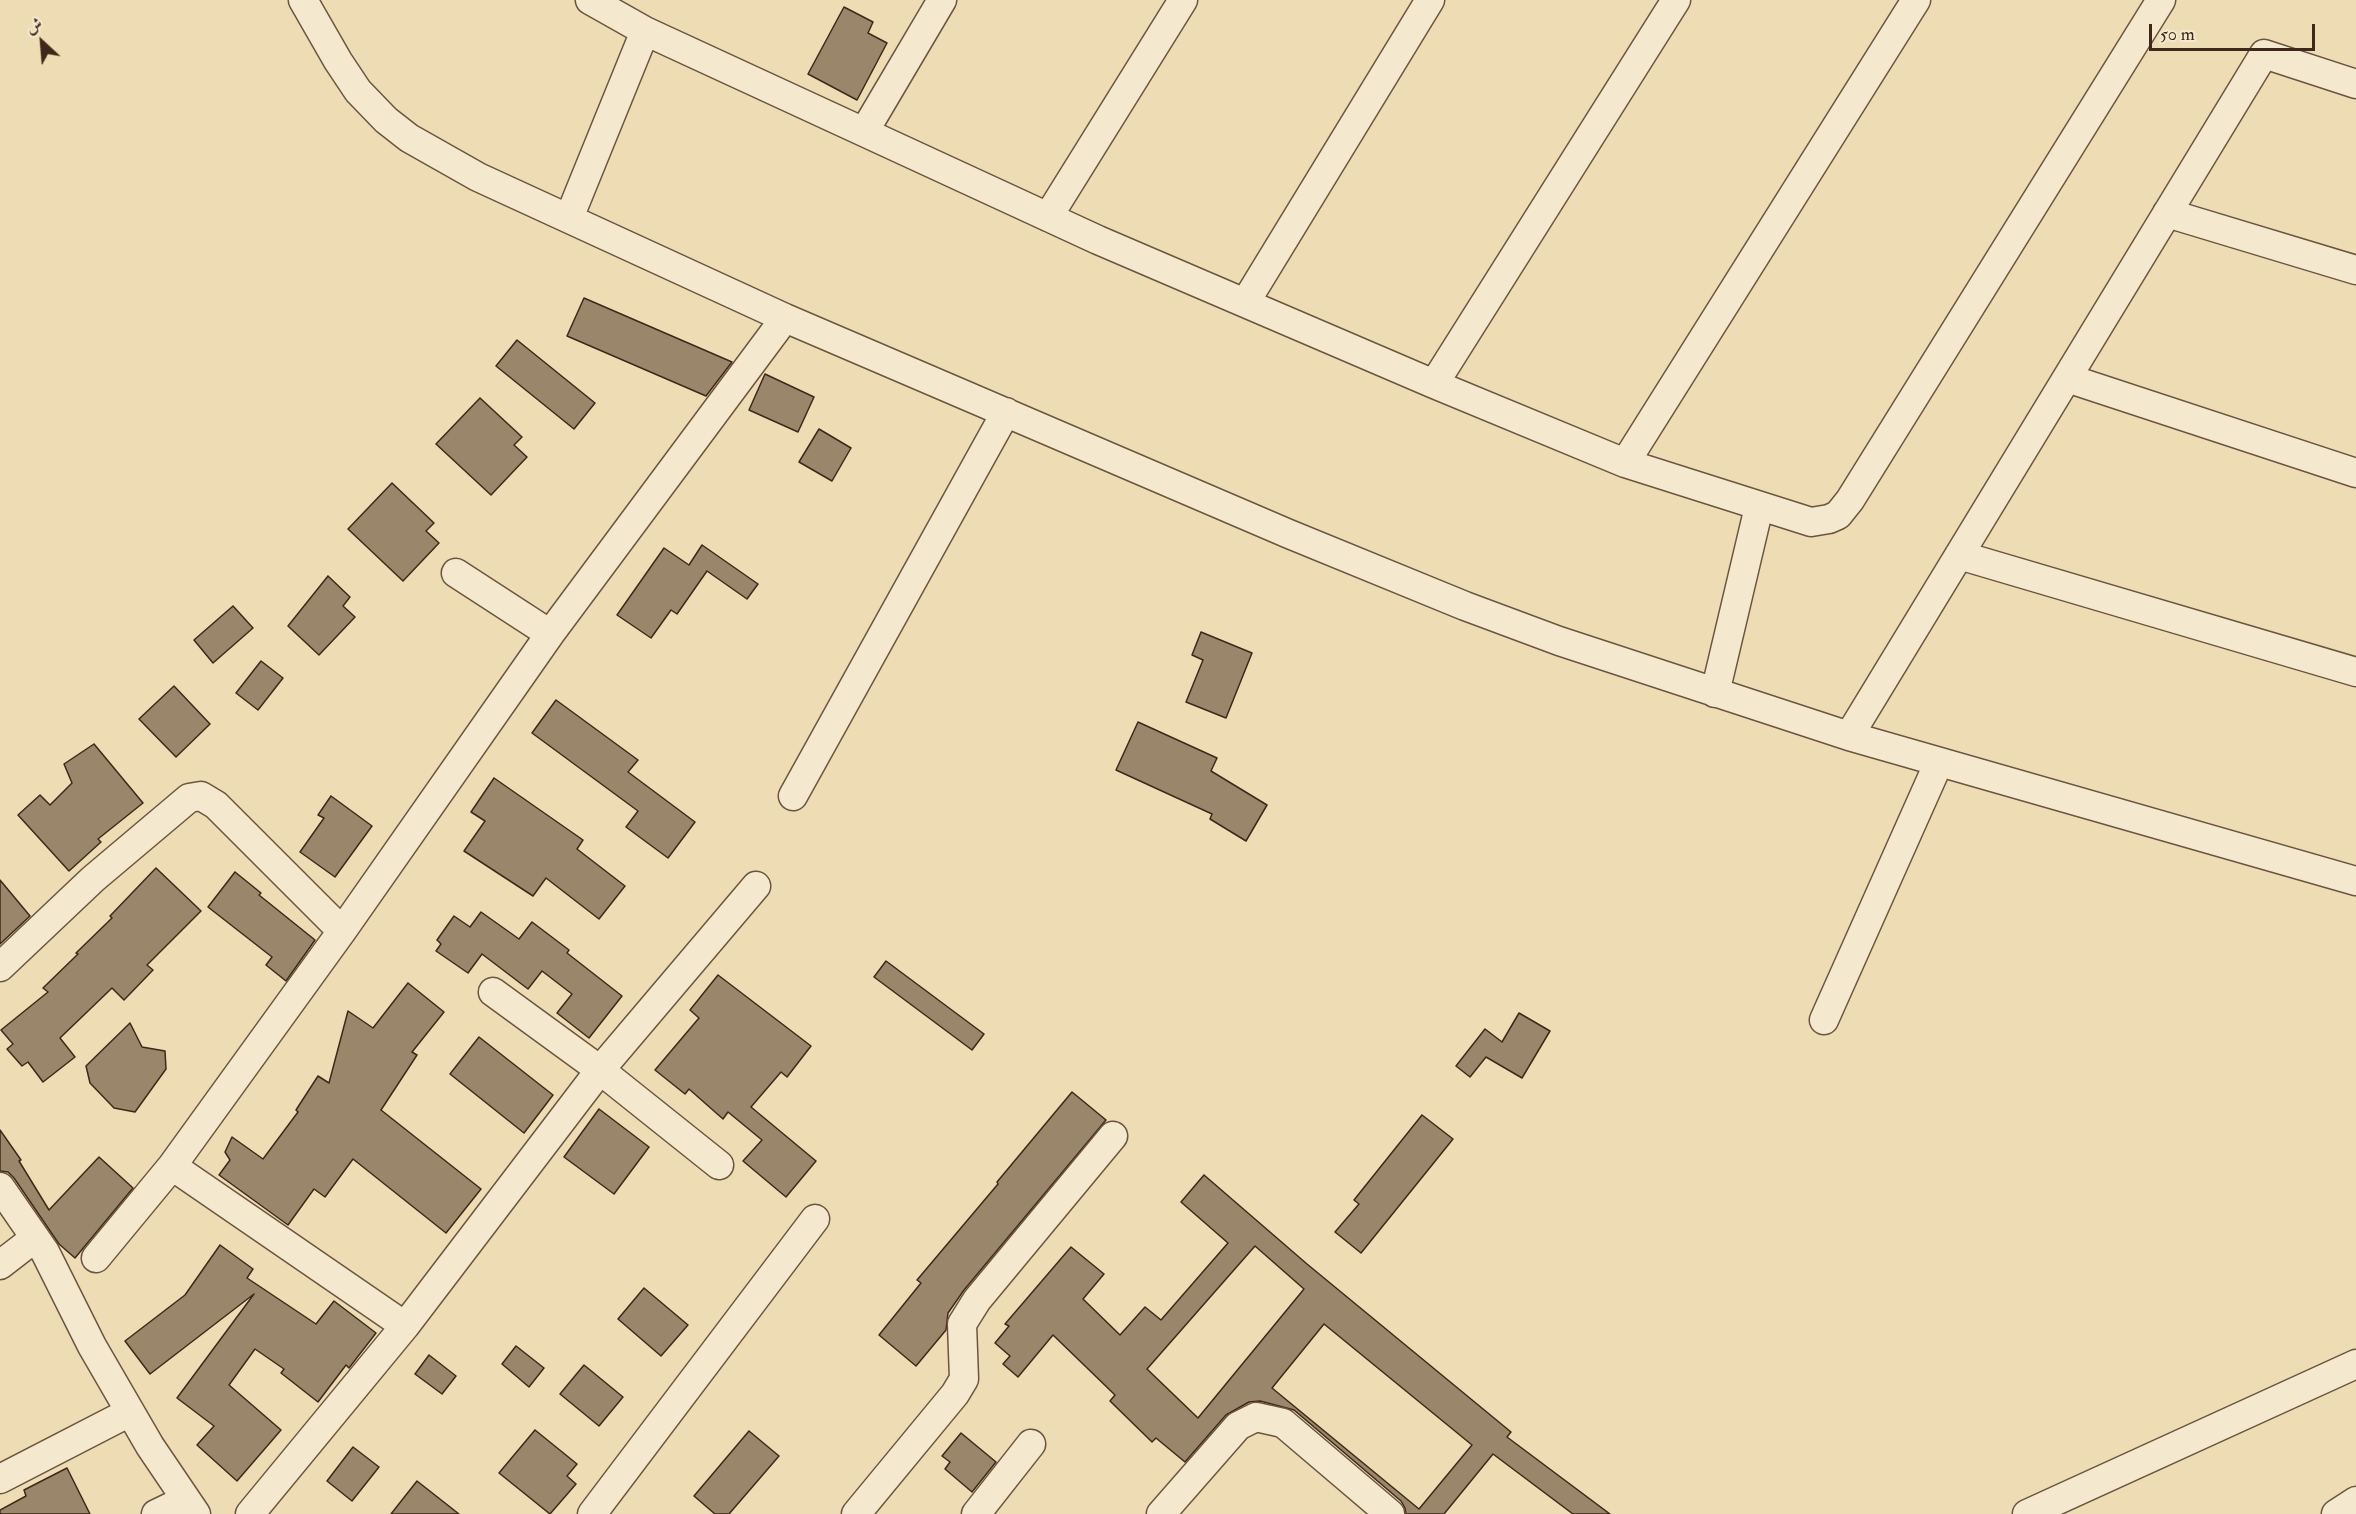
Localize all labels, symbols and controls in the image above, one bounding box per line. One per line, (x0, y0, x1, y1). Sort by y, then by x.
north arrow (12, 12, 72, 72)
scale bar (2152, 12, 2318, 50)
text: ش (23, 13, 46, 38)
text: 50 m (2160, 23, 2195, 46)

